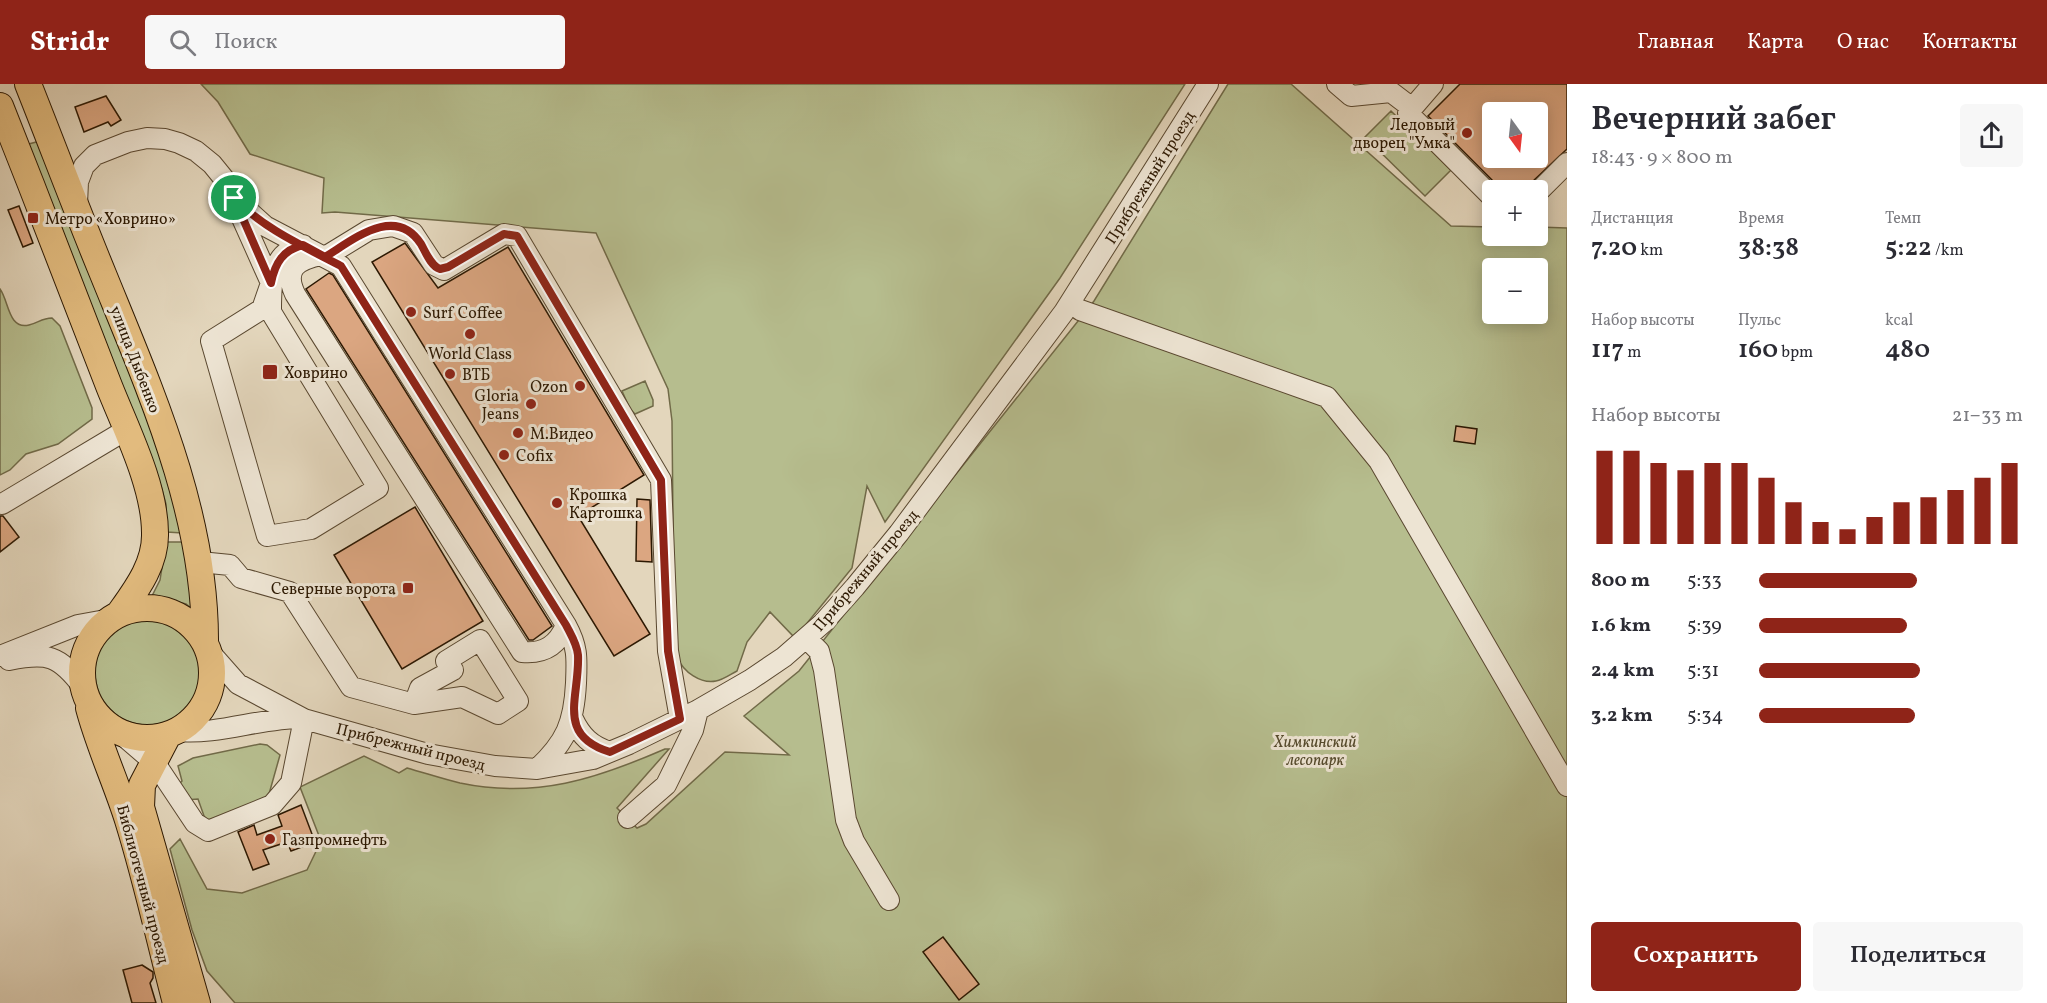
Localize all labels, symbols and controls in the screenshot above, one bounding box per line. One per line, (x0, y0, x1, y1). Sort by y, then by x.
search box (145, 15, 565, 69)
text: Stridr (30, 23, 109, 62)
icon: search (166, 26, 199, 59)
text: Поиск (214, 27, 277, 58)
text: Главная (1637, 28, 1714, 57)
text: Карта (1747, 28, 1804, 57)
text: О нас (1837, 28, 1889, 57)
text: Контакты (1922, 28, 2017, 57)
text: Вечерний забег (1591, 98, 1836, 144)
north arrow (1482, 102, 1548, 168)
map controls (1482, 102, 1548, 324)
button: share (1960, 104, 2023, 167)
street label: Прибрежный проезд (1101, 107, 1201, 249)
place label: Ледовый дворец "Умка" (1353, 115, 1455, 155)
marker: Ледовый дворец "Умка" (1460, 126, 1474, 140)
text: 18:43 · 9 × 800 m (1591, 144, 1733, 172)
pin (208, 172, 259, 223)
button: + (1482, 180, 1548, 246)
icon: arrive (217, 181, 250, 214)
text: Дистанция (1591, 208, 1673, 230)
text: Время (1738, 208, 1784, 230)
text: Темп (1885, 208, 1921, 230)
place label: Метро «Ховрино» (45, 209, 176, 231)
marker: Метро «Ховрино» (26, 211, 40, 225)
text: 7.20 (1591, 230, 1637, 266)
text: 38:38 (1738, 230, 1799, 266)
text: 5:22 (1885, 230, 1932, 266)
text: km (1637, 240, 1663, 262)
text: /km (1932, 240, 1964, 262)
button: − (1482, 258, 1548, 324)
street label: улица Дыбенко (104, 303, 165, 417)
place label: Surf Coffee (423, 303, 503, 325)
marker: Surf Coffee (404, 305, 418, 319)
text: Набор высоты (1591, 310, 1695, 332)
text: Пульс (1738, 310, 1781, 332)
text: kcal (1885, 310, 1913, 332)
marker: World Class (463, 327, 477, 341)
text: 117 (1591, 332, 1624, 368)
text: 160 (1738, 332, 1778, 368)
text: 480 (1885, 332, 1930, 368)
text: m (1624, 342, 1641, 364)
text: bpm (1778, 342, 1813, 364)
place label: World Class (428, 344, 512, 366)
marker: Ховрино (261, 363, 279, 381)
place label: Ховрино (284, 363, 348, 385)
place label: ВТБ (462, 365, 490, 387)
marker: ВТБ (443, 367, 457, 381)
place label: Ozon (530, 377, 568, 399)
marker: Ozon (573, 379, 587, 393)
place label: Gloria Jeans (475, 386, 519, 426)
marker: Gloria Jeans (524, 397, 538, 411)
text: Набор высоты (1591, 402, 1721, 430)
text: 21–33 m (1952, 402, 2023, 430)
place label: М.Видео (530, 424, 594, 446)
marker: М.Видео (511, 426, 525, 440)
place label: Cofix (516, 446, 553, 468)
marker: Cofix (497, 448, 511, 462)
place label: Крошка Картошка (569, 485, 643, 525)
marker: Крошка Картошка (550, 496, 564, 510)
street label: Прибрежный проезд (809, 506, 924, 637)
text: 800 m (1591, 567, 1650, 595)
text: 5:33 (1687, 567, 1722, 595)
place label: Северные ворота (271, 579, 396, 601)
marker: Северные ворота (401, 581, 415, 595)
text: 1.6 km (1591, 612, 1651, 640)
text: 5:39 (1687, 612, 1722, 640)
text: 2.4 km (1591, 657, 1655, 685)
text: 5:31 (1687, 657, 1719, 685)
text: 3.2 km (1591, 702, 1653, 730)
text: 5:34 (1687, 702, 1724, 730)
street label: Прибрежный проезд (333, 719, 488, 777)
park label: Химкинский лесопарк (1273, 732, 1356, 772)
street label: Библиотечный проезд (110, 803, 174, 966)
place label: Газпромнефть (282, 830, 387, 852)
marker: Газпромнефть (263, 832, 277, 846)
button: Сохранить (1591, 922, 1801, 991)
button: Поделиться (1813, 922, 2023, 991)

